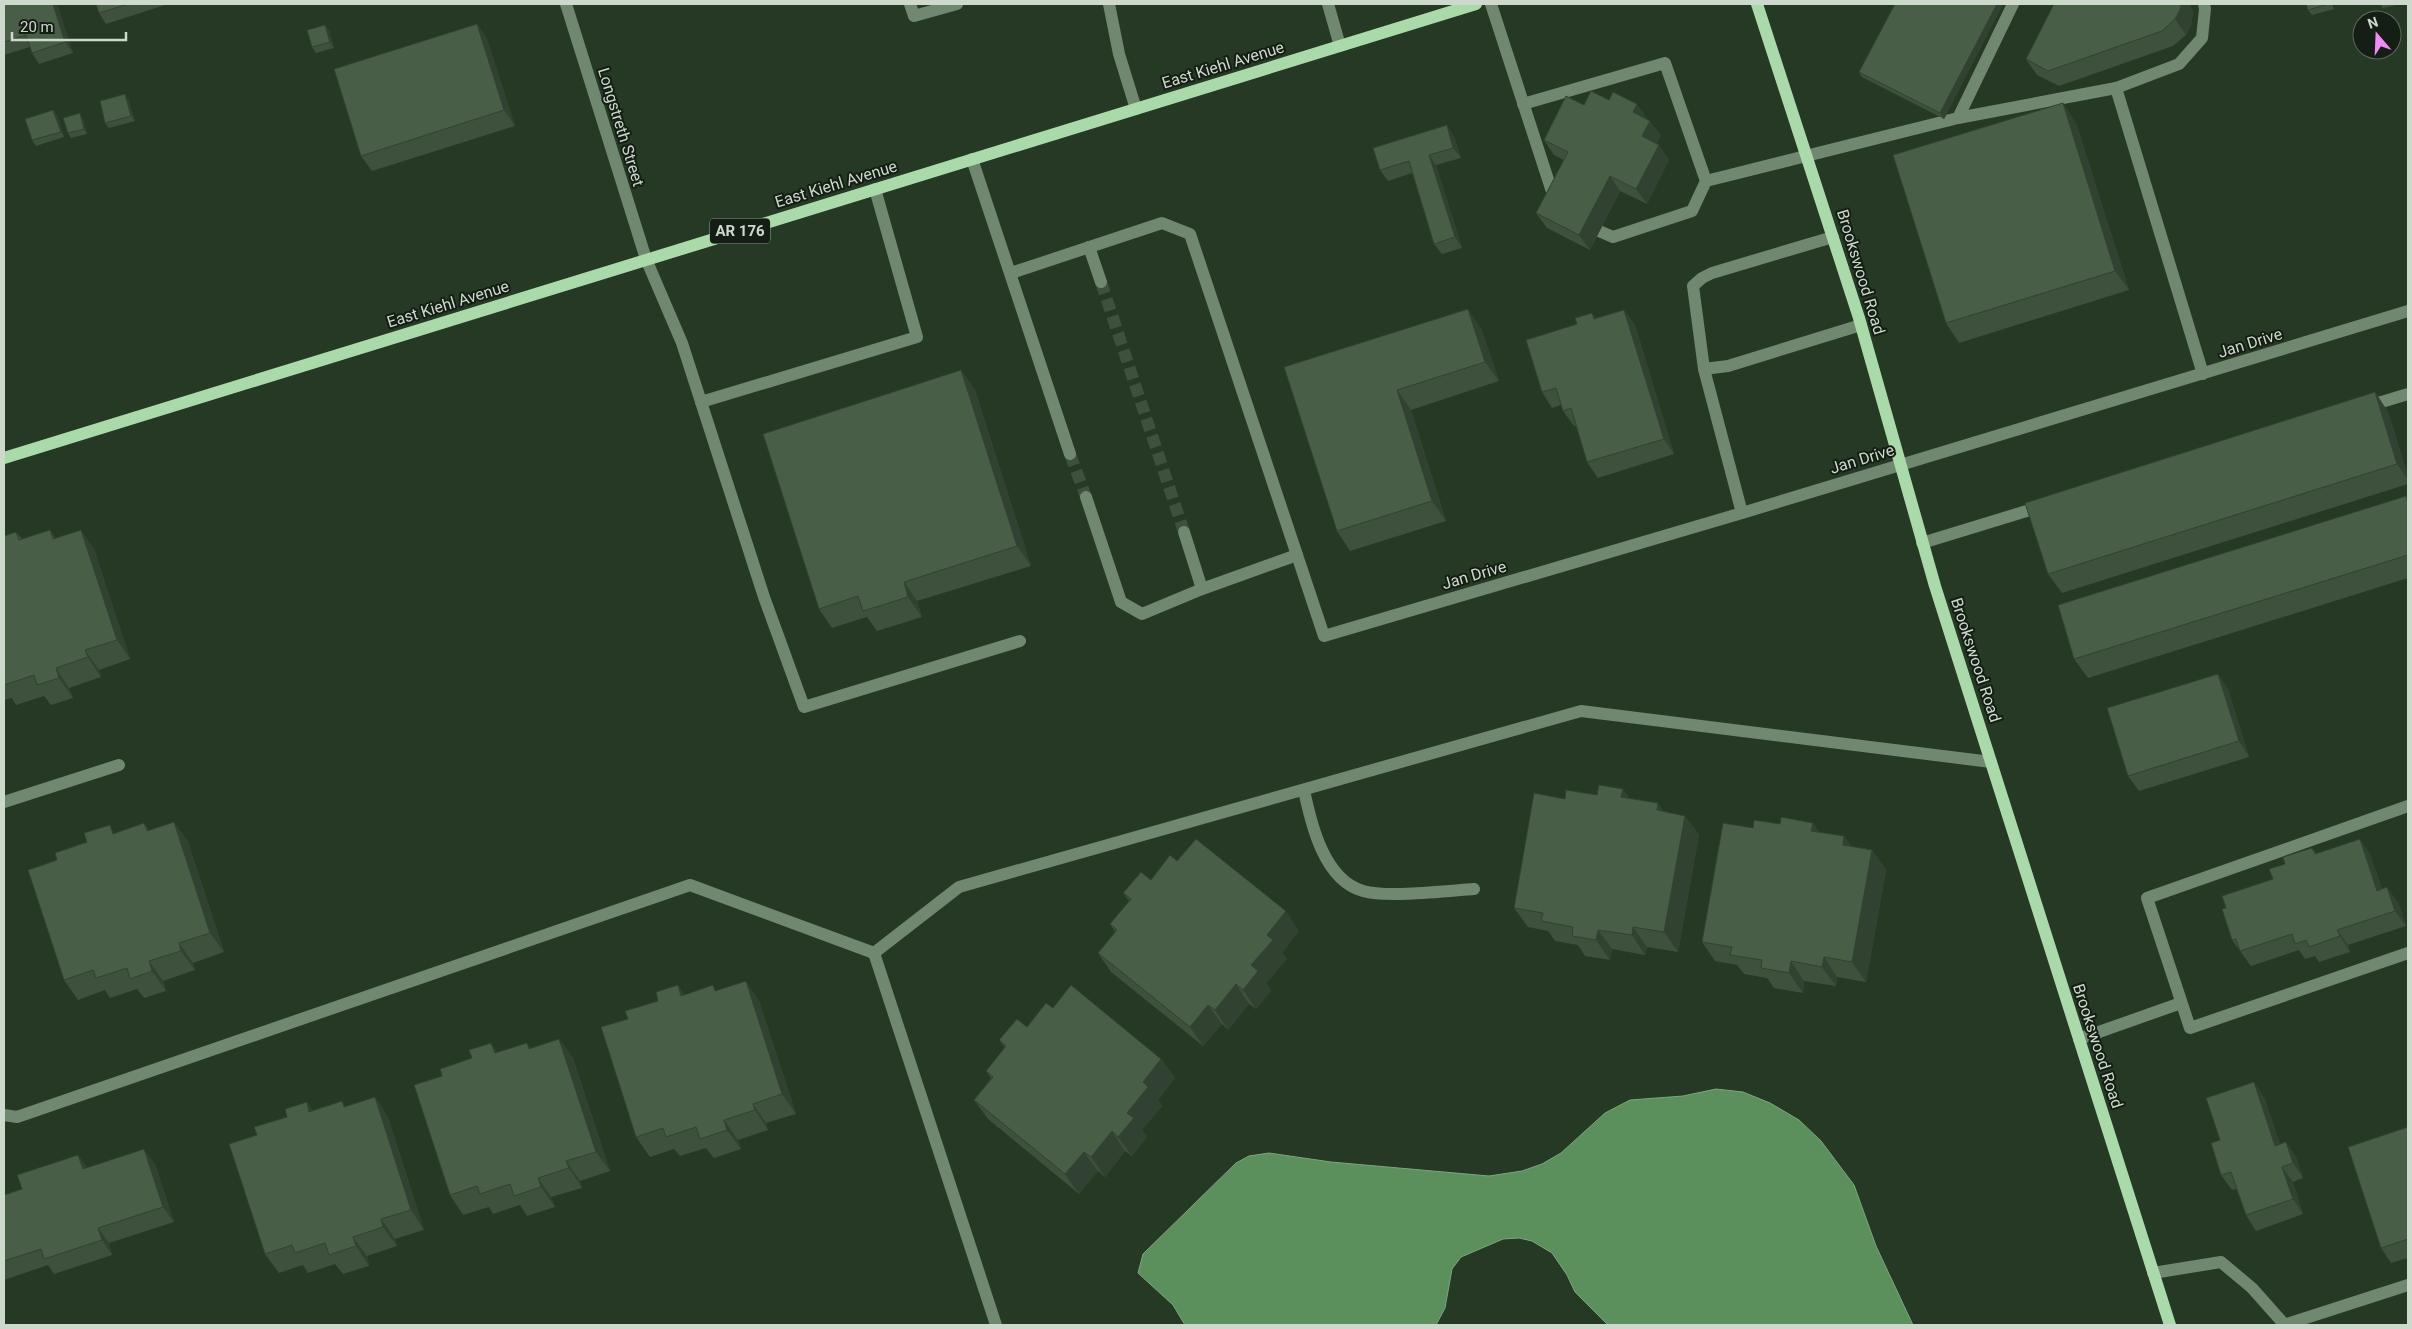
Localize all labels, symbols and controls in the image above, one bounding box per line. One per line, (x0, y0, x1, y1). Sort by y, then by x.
scale bar (12, 10, 126, 42)
north arrow (2352, 10, 2402, 60)
text: N (2365, 14, 2380, 32)
text: 20 m (20, 18, 54, 36)
street label: East Kiehl Avenue (1160, 37, 1286, 93)
street label: Longstreth Street (594, 65, 648, 189)
street label: East Kiehl Avenue (773, 156, 899, 212)
street label: Brookswood Road (1833, 207, 1889, 337)
road number: AR 176 (710, 218, 770, 244)
street label: East Kiehl Avenue (385, 276, 511, 332)
street label: Jan Drive (2216, 324, 2284, 362)
street label: Jan Drive (1828, 440, 1896, 478)
street label: Jan Drive (1440, 557, 1508, 593)
street label: Brookswood Road (1947, 595, 2005, 725)
street label: Brookswood Road (2069, 981, 2127, 1111)

